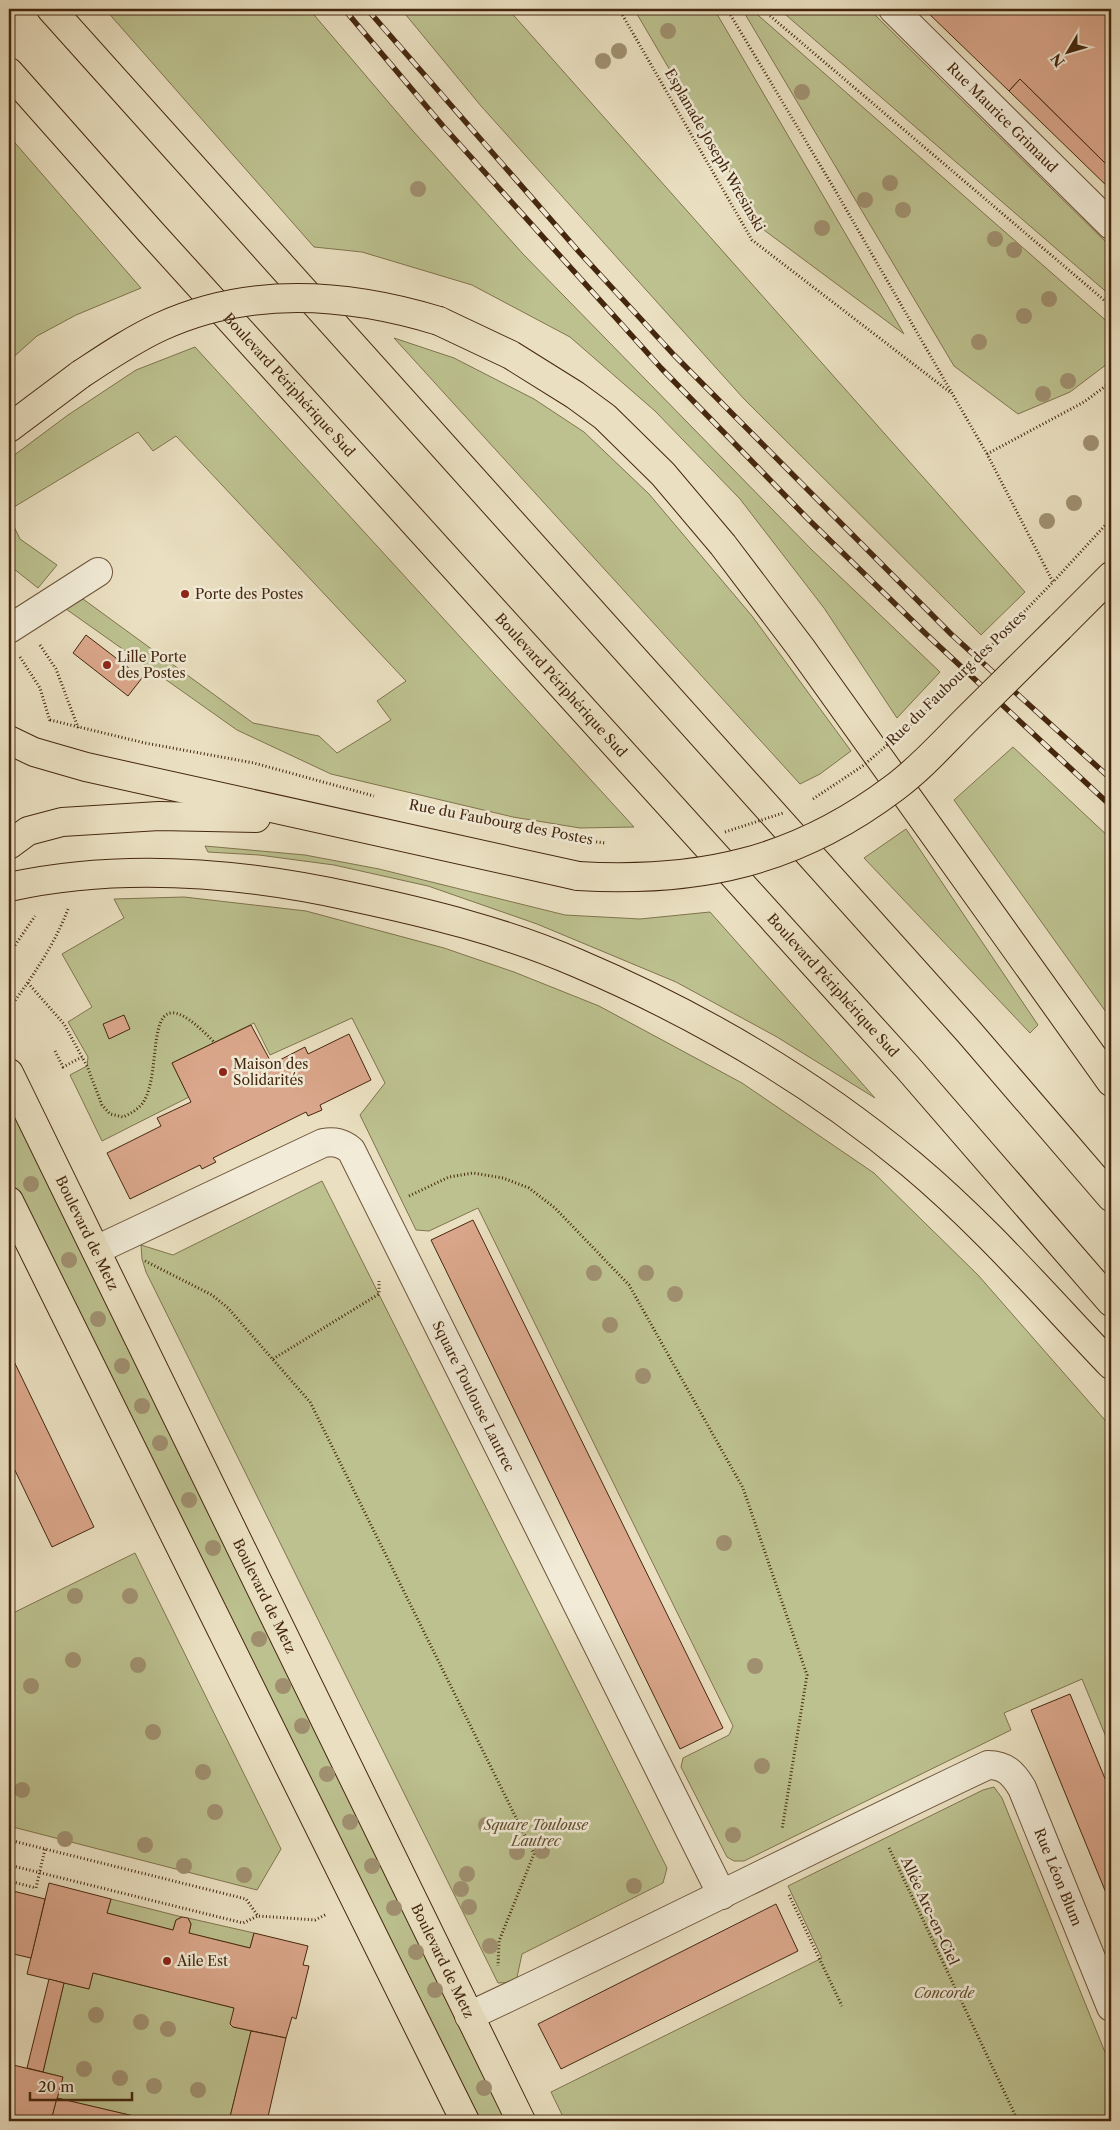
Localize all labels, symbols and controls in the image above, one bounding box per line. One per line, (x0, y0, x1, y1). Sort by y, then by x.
north arrow (1042, 28, 1092, 78)
text: N (1047, 50, 1069, 70)
street label: Rue Maurice Grimaud (943, 59, 1062, 176)
street label: Esplanade Joseph Wresinski (661, 65, 769, 235)
street label: Boulevard Périphérique Sud (220, 309, 359, 461)
place label: Porte des Postes (195, 585, 303, 603)
marker: Porte des Postes (179, 588, 191, 600)
street label: Rue du Faubourg des Postes (882, 607, 1030, 749)
street label: Boulevard Périphérique Sud (491, 609, 631, 761)
place label: Lille Porte des Postes (117, 648, 187, 682)
marker: Lille Porte des Postes (101, 659, 113, 671)
street label: Rue du Faubourg des Postes (407, 795, 595, 849)
street label: Boulevard Périphérique Sud (763, 910, 903, 1061)
place label: Maison des Solidarités (233, 1055, 308, 1089)
marker: Maison des Solidarités (217, 1066, 229, 1078)
street label: Boulevard de Metz (52, 1173, 123, 1293)
street label: Square Toulouse Lautrec (429, 1318, 519, 1475)
street label: Boulevard de Metz (229, 1536, 300, 1656)
park label: Square Toulouse Lautrec (483, 1816, 589, 1850)
street label: Rue Léon Blum (1030, 1825, 1086, 1929)
street label: Allée Arc-en-Ciel (897, 1853, 963, 1968)
street label: Boulevard de Metz (407, 1900, 478, 2021)
place label: Aile Est (176, 1952, 228, 1970)
marker: Aile Est (161, 1955, 173, 1967)
park label: Concorde (914, 1984, 975, 2002)
scale bar (30, 2070, 132, 2102)
text: 20 m (38, 2077, 74, 2096)

